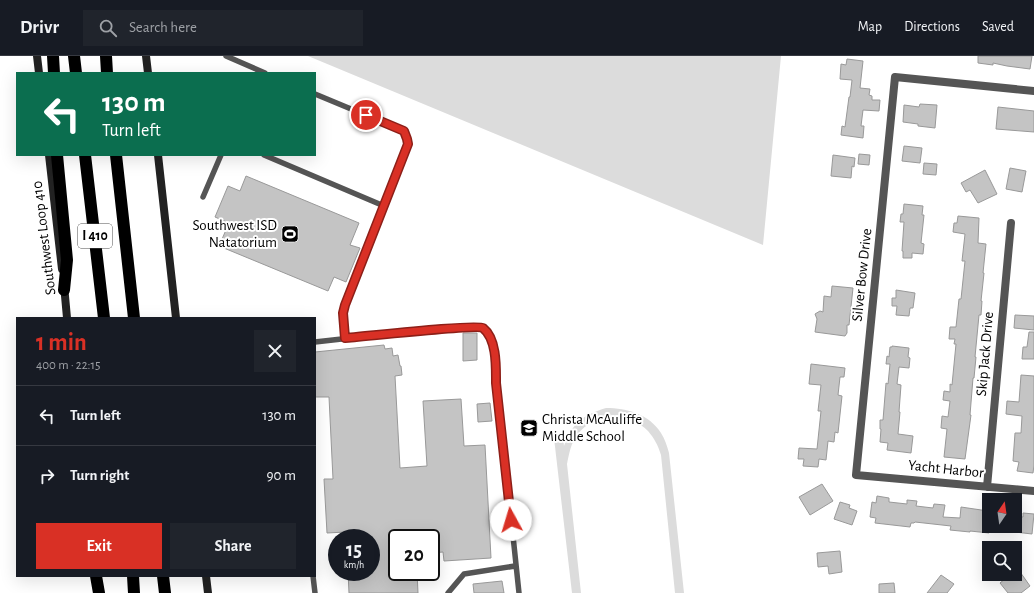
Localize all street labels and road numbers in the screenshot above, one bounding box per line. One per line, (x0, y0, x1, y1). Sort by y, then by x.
street label: Southwest Loop 410 (30, 180, 58, 296)
road number: I 410 (78, 224, 112, 248)
street label: Silver Bow Drive (850, 228, 874, 322)
street label: Skip Jack Drive (974, 311, 996, 397)
street label: Yacht Harbor (907, 458, 985, 480)

